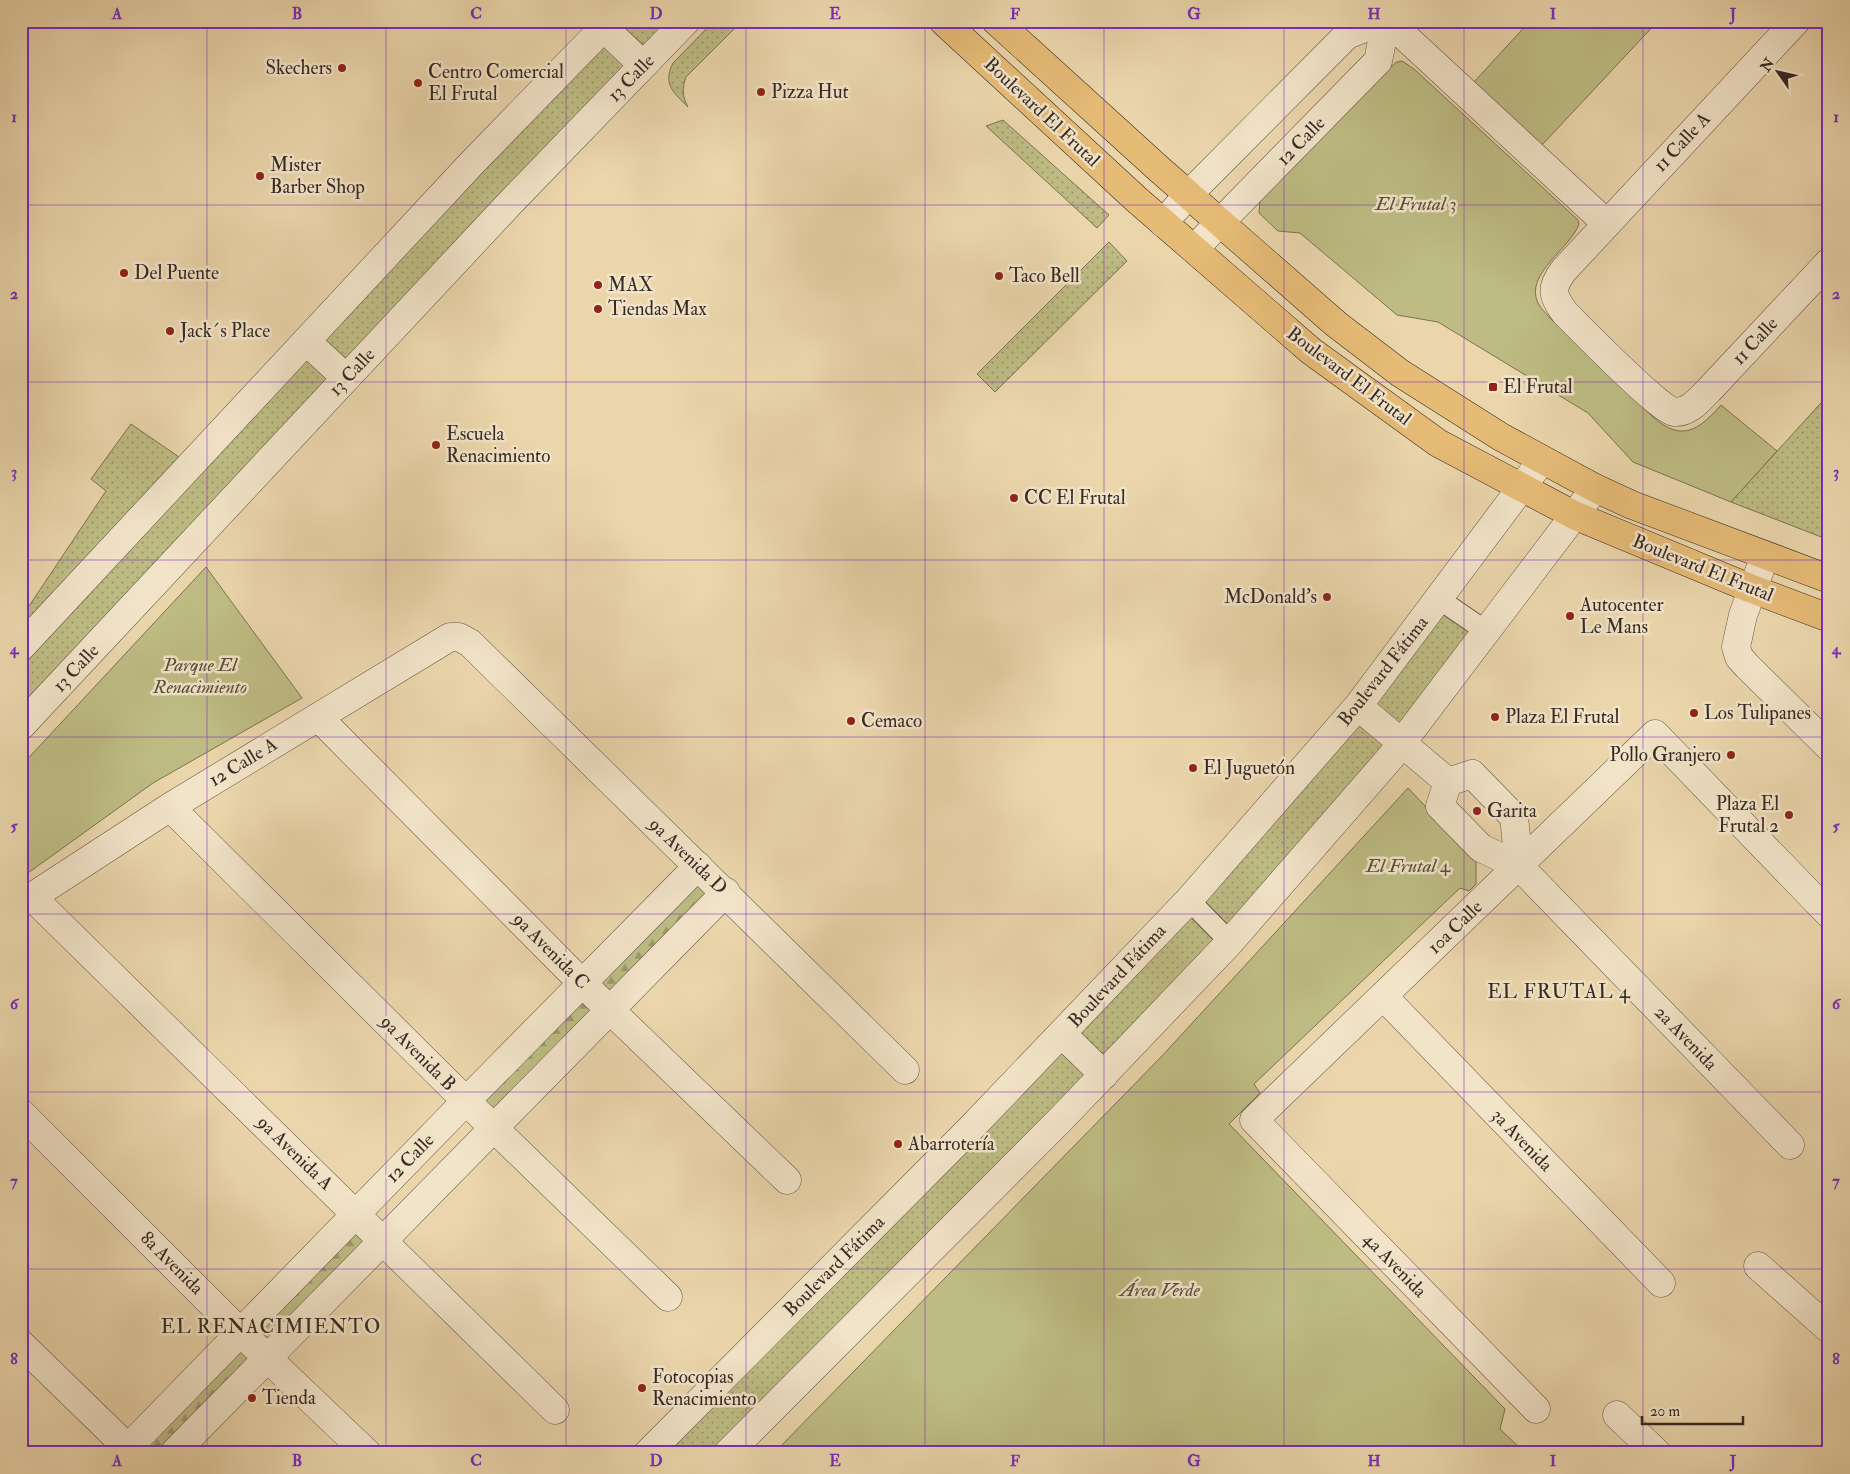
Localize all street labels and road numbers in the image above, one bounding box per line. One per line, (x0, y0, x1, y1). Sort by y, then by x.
street label: 13 Calle (602, 49, 660, 107)
street label: Boulevard El Frutal (979, 52, 1105, 172)
street label: 11 Calle A (1648, 107, 1716, 177)
street label: 12 Calle (1272, 111, 1330, 171)
street label: 11 Calle (1727, 312, 1783, 370)
street label: Boulevard El Frutal (1282, 321, 1416, 431)
street label: 13 Calle (324, 343, 380, 401)
street label: Boulevard El Frutal (1629, 529, 1777, 607)
street label: Boulevard Fátima (1332, 611, 1434, 731)
street label: 13 Calle (48, 639, 104, 697)
street label: 12 Calle A (204, 732, 282, 792)
street label: 9a Avenida D (642, 811, 732, 900)
street label: 10a Calle (1422, 895, 1488, 959)
street label: 9a Avenida C (506, 906, 594, 994)
street label: Boulevard Fátima (1063, 919, 1171, 1033)
street label: 2a Avenida (1649, 1001, 1723, 1076)
street label: 9a Avenida B (374, 1009, 461, 1096)
street label: 3a Avenida (1486, 1103, 1558, 1177)
street label: 9a Avenida A (250, 1109, 338, 1195)
street label: 12 Calle (381, 1128, 439, 1188)
street label: Boulevard Fátima (778, 1210, 890, 1322)
street label: 8a Avenida (135, 1226, 209, 1300)
street label: 4a Avenida (1358, 1227, 1432, 1303)

